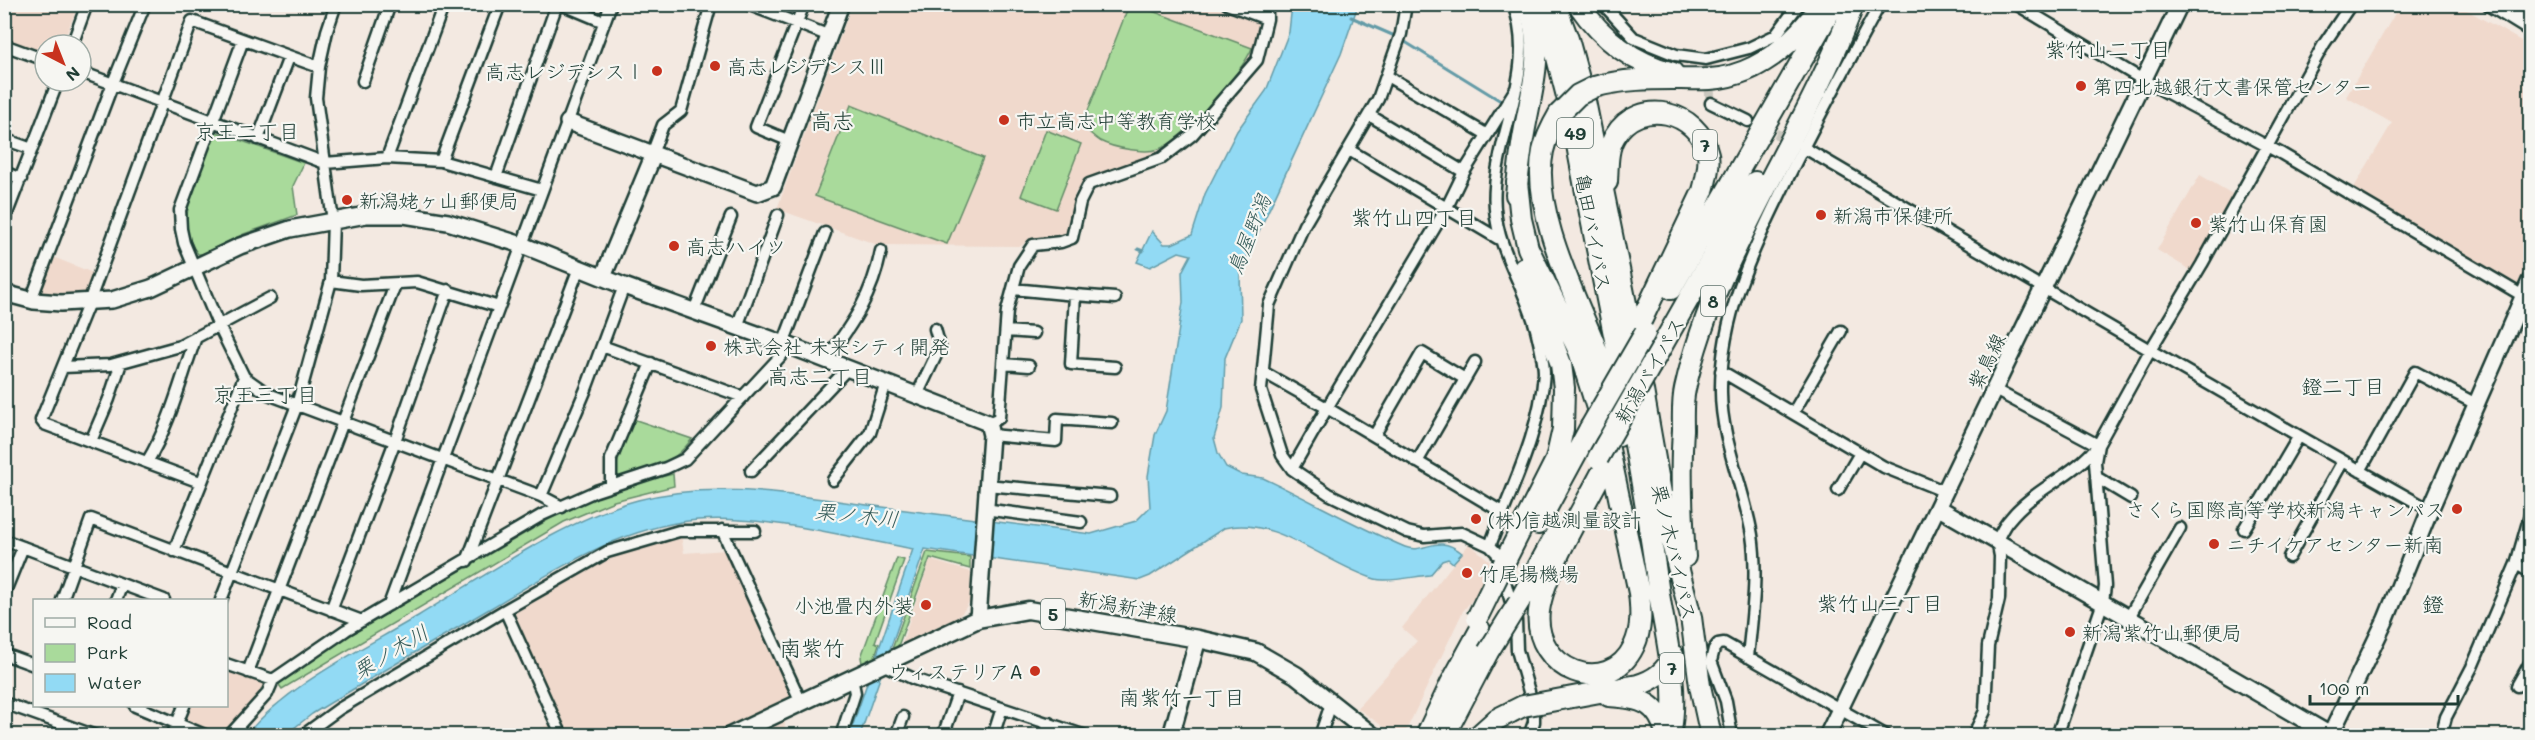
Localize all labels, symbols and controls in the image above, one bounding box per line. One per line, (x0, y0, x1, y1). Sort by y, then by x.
north arrow (33, 33, 93, 93)
district label: 紫竹山二丁目 (2045, 35, 2171, 62)
place label: 高志レジデンスⅢ (727, 53, 887, 79)
place label: 高志レジデンスⅠ (485, 58, 645, 84)
marker: 高志レジデンスⅢ (708, 59, 722, 73)
text: N (62, 63, 85, 86)
marker: 高志レジデンスⅠ (650, 64, 664, 78)
place label: 第四北越銀行文書保管センター (2093, 73, 2372, 99)
marker: 第四北越銀行文書保管センター (2074, 79, 2088, 93)
district label: 高志 (810, 106, 854, 135)
place label: 市立高志中等教育学校 (1016, 107, 1216, 133)
marker: 市立高志中等教育学校 (997, 113, 1011, 127)
district label: 京王二丁目 (195, 117, 300, 144)
road number: 49 (1557, 118, 1593, 148)
road number: 7 (1693, 130, 1717, 160)
street label: 亀田バイパス (1570, 171, 1618, 293)
place label: 新潟姥ヶ山郵便局 (359, 187, 519, 213)
water label: 鳥屋野潟 (1220, 189, 1277, 278)
marker: 新潟姥ヶ山郵便局 (340, 193, 354, 207)
place label: 新潟市保健所 (1833, 202, 1953, 228)
district label: 紫竹山四丁目 (1351, 203, 1477, 230)
marker: 新潟市保健所 (1814, 208, 1828, 222)
place label: 紫竹山保育園 (2208, 210, 2328, 236)
marker: 紫竹山保育園 (2189, 216, 2203, 230)
place label: 高志ハイツ (686, 233, 786, 259)
marker: 高志ハイツ (667, 239, 681, 253)
road number: 8 (1701, 286, 1725, 316)
street label: 新潟バイパス (1608, 312, 1690, 428)
street label: 紫鳥線 (1961, 328, 2011, 394)
place label: 株式会社 未来シティ開発 (723, 333, 949, 359)
marker: 株式会社 未来シティ開発 (704, 339, 718, 353)
district label: 高志二丁目 (768, 362, 873, 389)
district label: 鐙二丁目 (2301, 372, 2385, 399)
district label: 京王三丁目 (213, 380, 318, 407)
street label: 栗ノ木バイパス (1647, 481, 1703, 623)
water label: 栗ノ木川 (814, 496, 900, 532)
place label: さくら国際高等学校新潟キャンパス (2126, 496, 2445, 522)
marker: さくら国際高等学校新潟キャンパス (2450, 502, 2464, 516)
place label: (株)信越測量設計 (1488, 506, 1642, 532)
marker: (株)信越測量設計 (1469, 512, 1483, 526)
place label: ニチイケアセンター新南 (2226, 531, 2444, 557)
marker: ニチイケアセンター新南 (2207, 537, 2221, 551)
place label: 竹尾揚機場 (1479, 560, 1579, 586)
marker: 竹尾揚機場 (1460, 566, 1474, 580)
street label: 新潟新津線 (1077, 585, 1179, 627)
district label: 紫竹山三丁目 (1817, 589, 1943, 616)
district label: 鐙 (2422, 589, 2444, 618)
place label: 小池畳内外装 (794, 592, 914, 618)
marker: 小池畳内外装 (919, 598, 933, 612)
legend (33, 599, 228, 707)
road number: 5 (1041, 599, 1065, 629)
text: Road (87, 610, 132, 634)
water label: 栗ノ木川 (347, 618, 433, 684)
place label: 新潟紫竹山郵便局 (2082, 619, 2242, 645)
marker: 新潟紫竹山郵便局 (2063, 625, 2077, 639)
district label: 南紫竹 (779, 633, 845, 662)
text: Park (87, 640, 128, 664)
road number: 7 (1660, 653, 1684, 683)
place label: ウィステリアA (888, 658, 1023, 684)
marker: ウィステリアA (1028, 664, 1042, 678)
scale bar (2310, 668, 2458, 706)
text: Water (87, 670, 142, 694)
text: 100 m (2319, 676, 2369, 700)
district label: 南紫竹一丁目 (1119, 683, 1245, 710)

